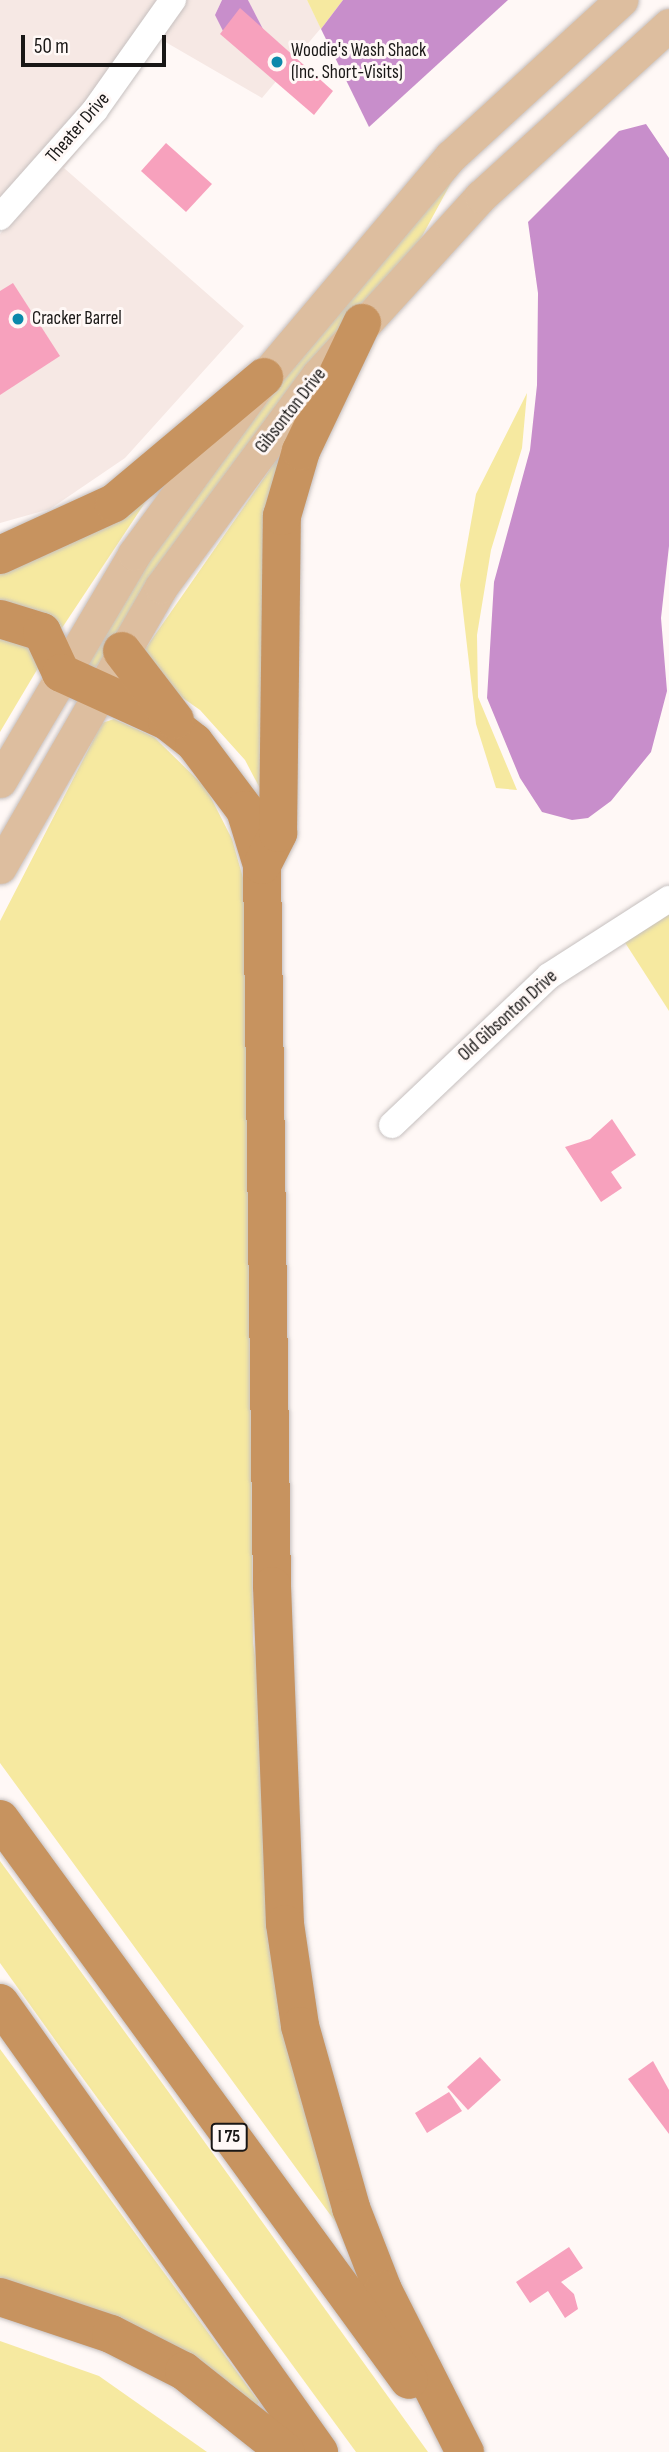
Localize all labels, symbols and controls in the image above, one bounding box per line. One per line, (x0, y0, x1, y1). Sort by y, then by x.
scale bar (24, 21, 170, 65)
text: 50 m (34, 34, 69, 59)
place label: Woodie's Wash Shack (Inc. Short-Visits) (291, 40, 426, 84)
marker: Woodie's Wash Shack (Inc. Short-Visits) (269, 54, 285, 70)
street label: Theater Drive (41, 88, 115, 168)
place label: Cracker Barrel (32, 308, 122, 330)
marker: Cracker Barrel (10, 311, 26, 327)
street label: Gibsonton Drive (251, 364, 331, 458)
street label: Old Gibsonton Drive (454, 966, 562, 1066)
road number: I 75 (210, 2122, 248, 2152)

